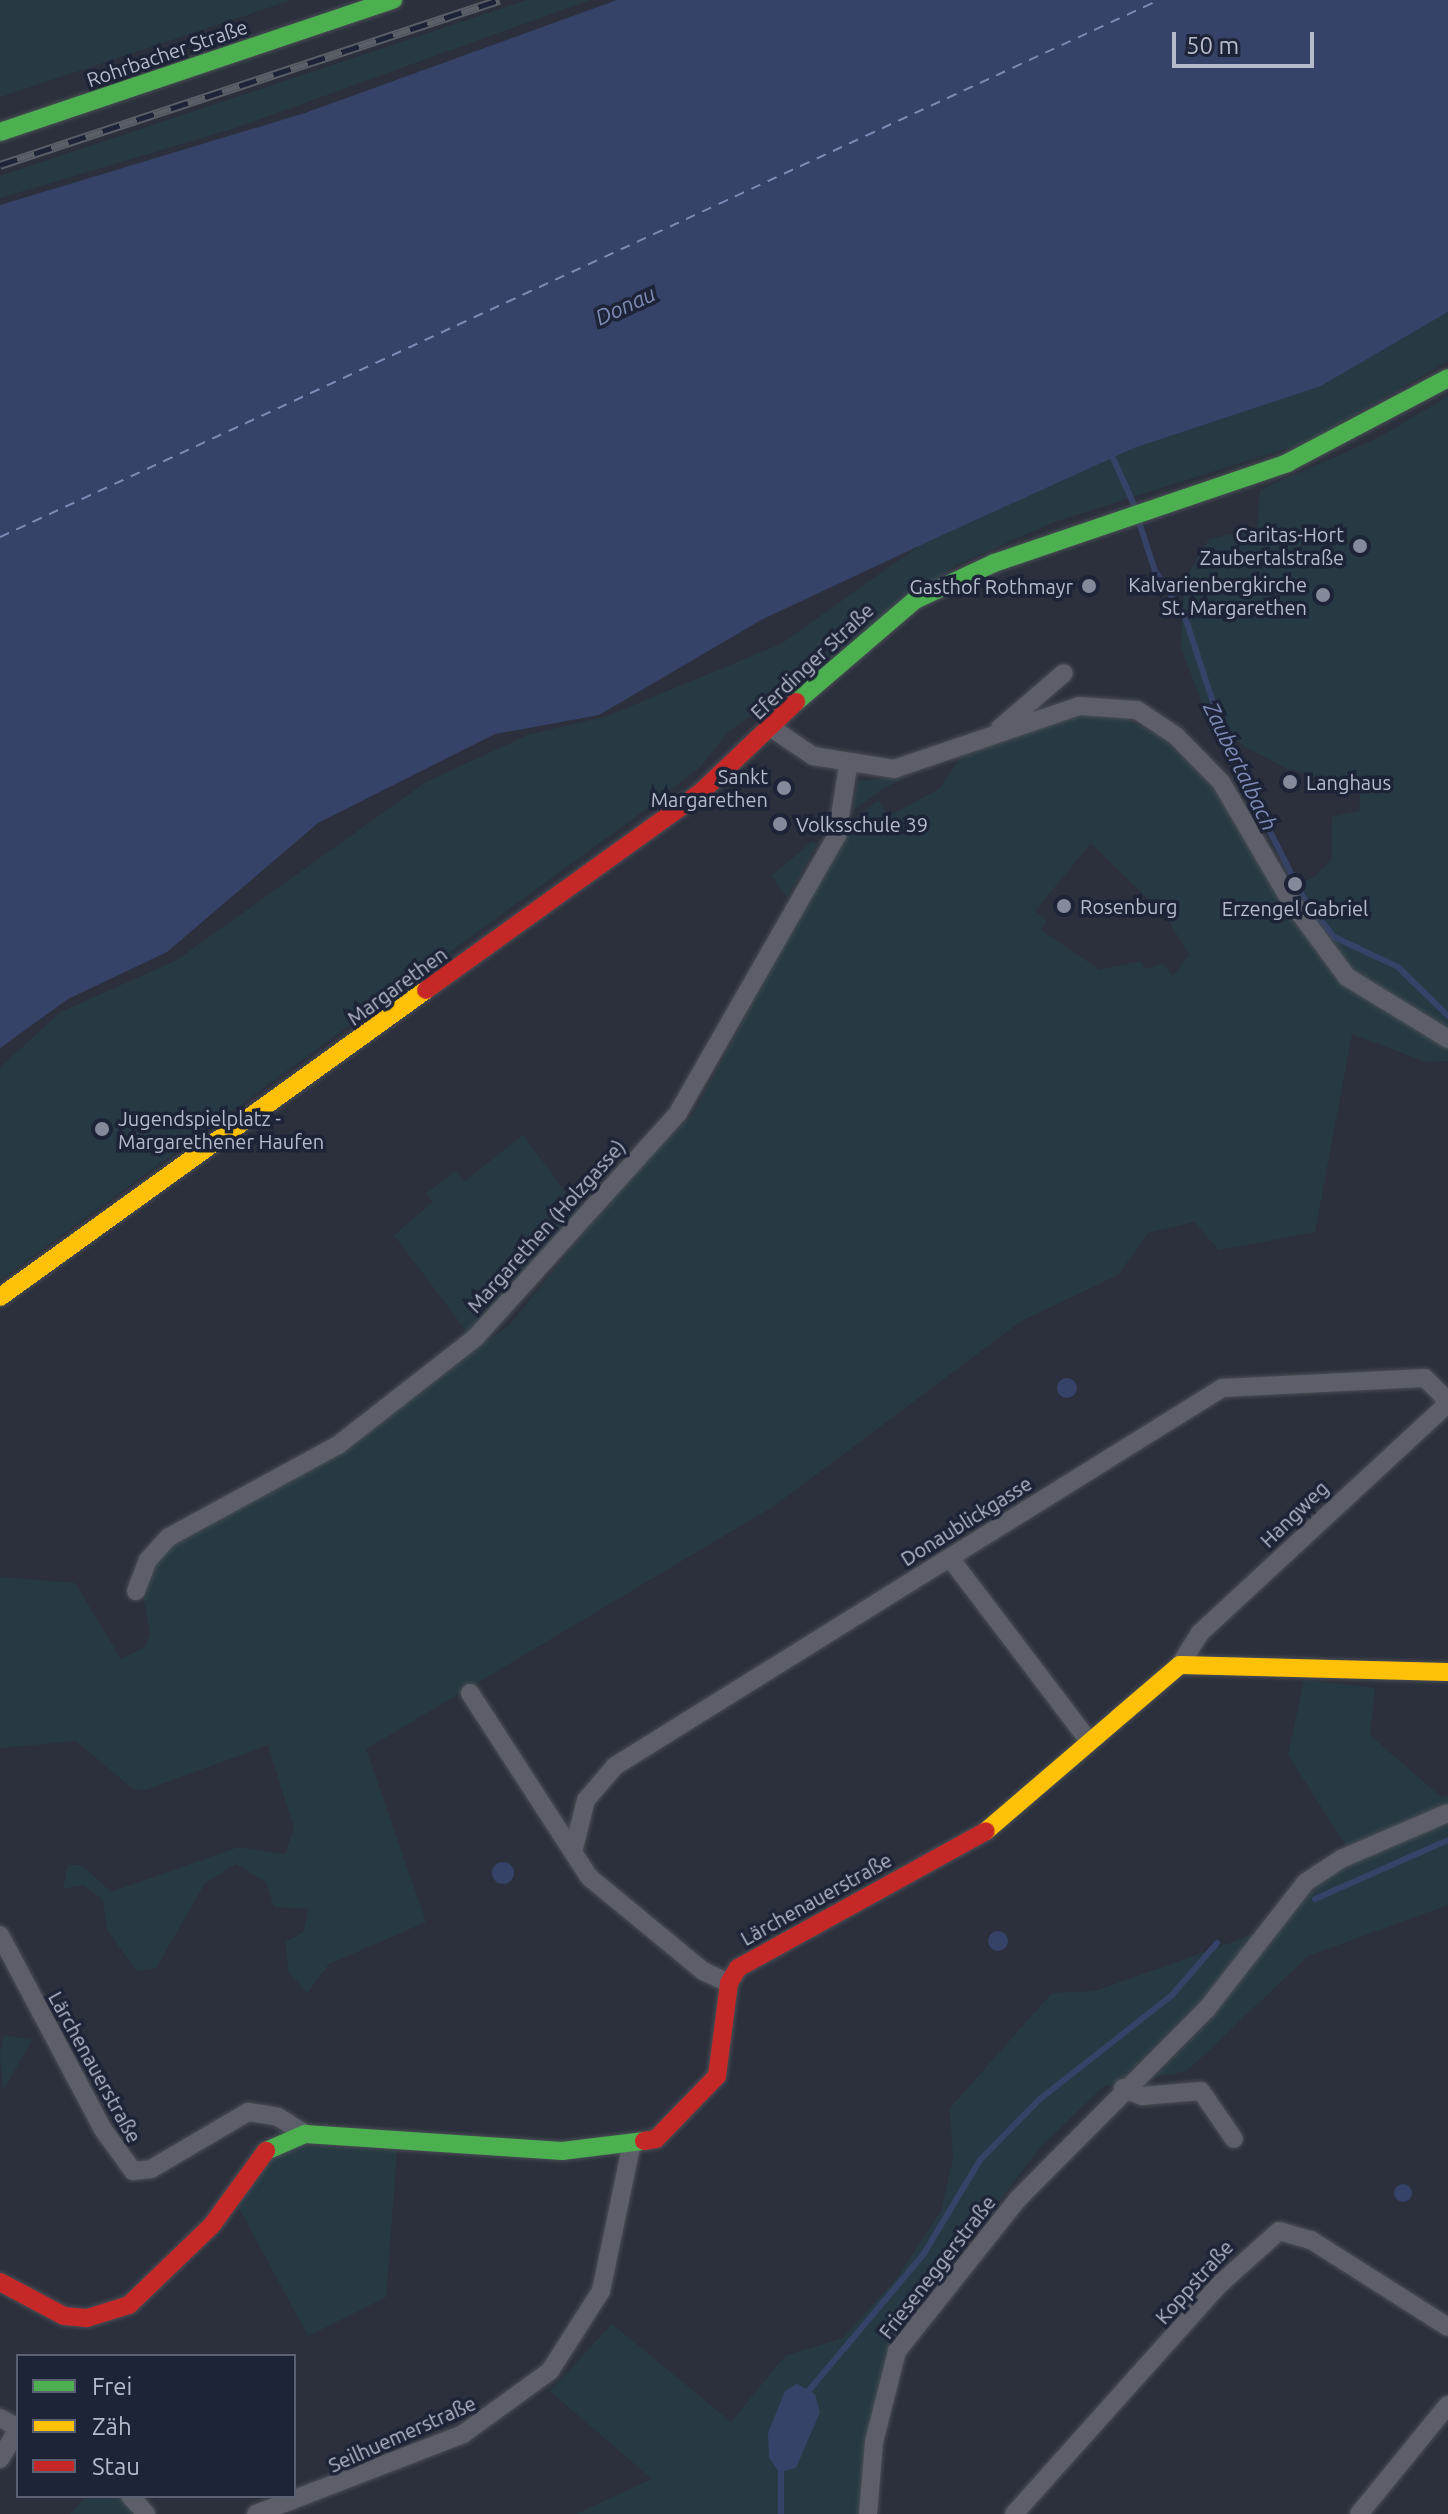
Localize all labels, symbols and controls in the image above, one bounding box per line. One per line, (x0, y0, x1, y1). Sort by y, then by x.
street label: Rohrbacher Straße (84, 14, 250, 92)
scale bar (1176, 16, 1318, 66)
text: 50 m (1186, 32, 1239, 59)
water label: Donau (591, 280, 659, 330)
place label: Caritas-Hort Zaubertalstraße (1200, 522, 1344, 569)
marker: Caritas-Hort Zaubertalstraße (1351, 537, 1369, 555)
place label: Kalvarienbergkirche St. Margarethen (1128, 572, 1307, 619)
place label: Gasthof Rothmayr (909, 574, 1073, 598)
marker: Gasthof Rothmayr (1080, 577, 1098, 595)
marker: Kalvarienbergkirche St. Margarethen (1314, 586, 1332, 604)
street label: Eferdinger Straße (746, 598, 878, 724)
water label: Zaubertalbach (1199, 697, 1283, 835)
place label: Sankt Margarethen (651, 764, 768, 811)
place label: Langhaus (1306, 770, 1391, 794)
marker: Langhaus (1281, 773, 1299, 791)
marker: Sankt Margarethen (775, 779, 793, 797)
place label: Volksschule 39 (796, 812, 928, 836)
marker: Volksschule 39 (771, 815, 789, 833)
marker: Erzengel Gabriel (1286, 875, 1304, 893)
place label: Rosenburg (1080, 894, 1177, 918)
place label: Erzengel Gabriel (1222, 896, 1368, 920)
marker: Rosenburg (1055, 897, 1073, 915)
street label: Margarethen (342, 942, 452, 1030)
place label: Jugendspielplatz - Margarethener Haufen (118, 1106, 324, 1153)
marker: Jugendspielplatz - Margarethener Haufen (93, 1120, 111, 1138)
street label: Margarethen (Holzgasse) (462, 1135, 630, 1317)
street label: Donaublickgasse (896, 1471, 1036, 1571)
street label: Hangweg (1255, 1476, 1333, 1552)
street label: Lärchenauerstraße (736, 1848, 896, 1950)
street label: Lärchenauerstraße (44, 1987, 146, 2147)
street label: Frieseneggerstraße (874, 2191, 1000, 2343)
street label: Koppstraße (1150, 2235, 1238, 2329)
legend (16, 2354, 296, 2498)
text: Frei (92, 2373, 132, 2400)
street label: Seilhuemerstraße (325, 2391, 479, 2477)
text: Zäh (92, 2413, 132, 2440)
text: Stau (92, 2453, 140, 2480)

